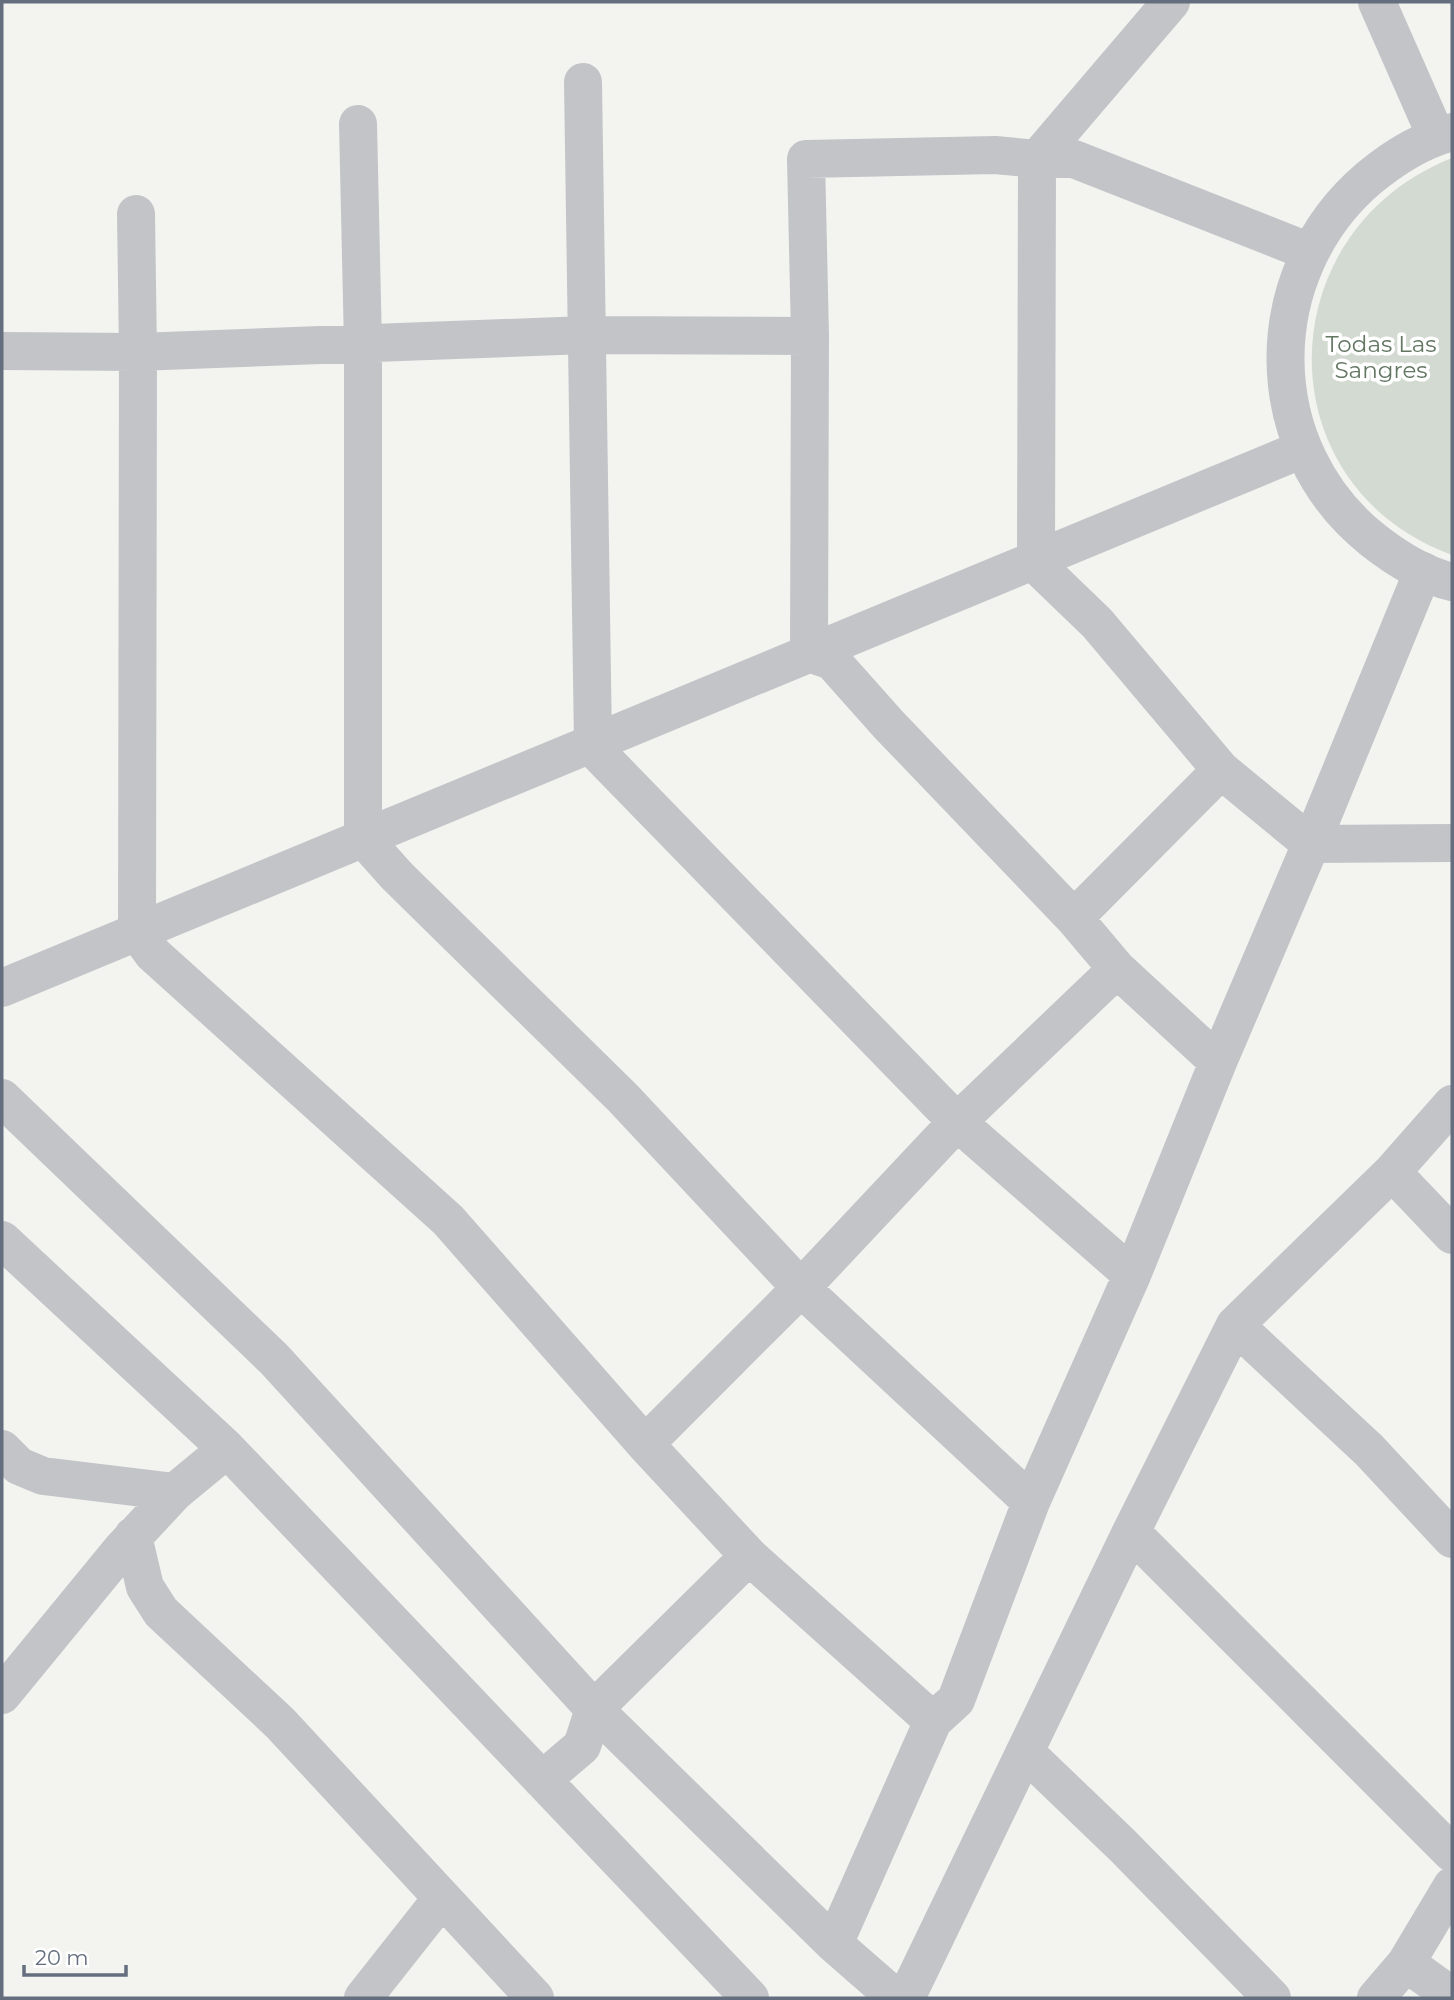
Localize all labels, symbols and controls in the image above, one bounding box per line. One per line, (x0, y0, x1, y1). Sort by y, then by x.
park label: Todas Las Sangres (1325, 330, 1437, 384)
scale bar (24, 1934, 126, 1978)
text: 20 m (35, 1945, 89, 1970)

